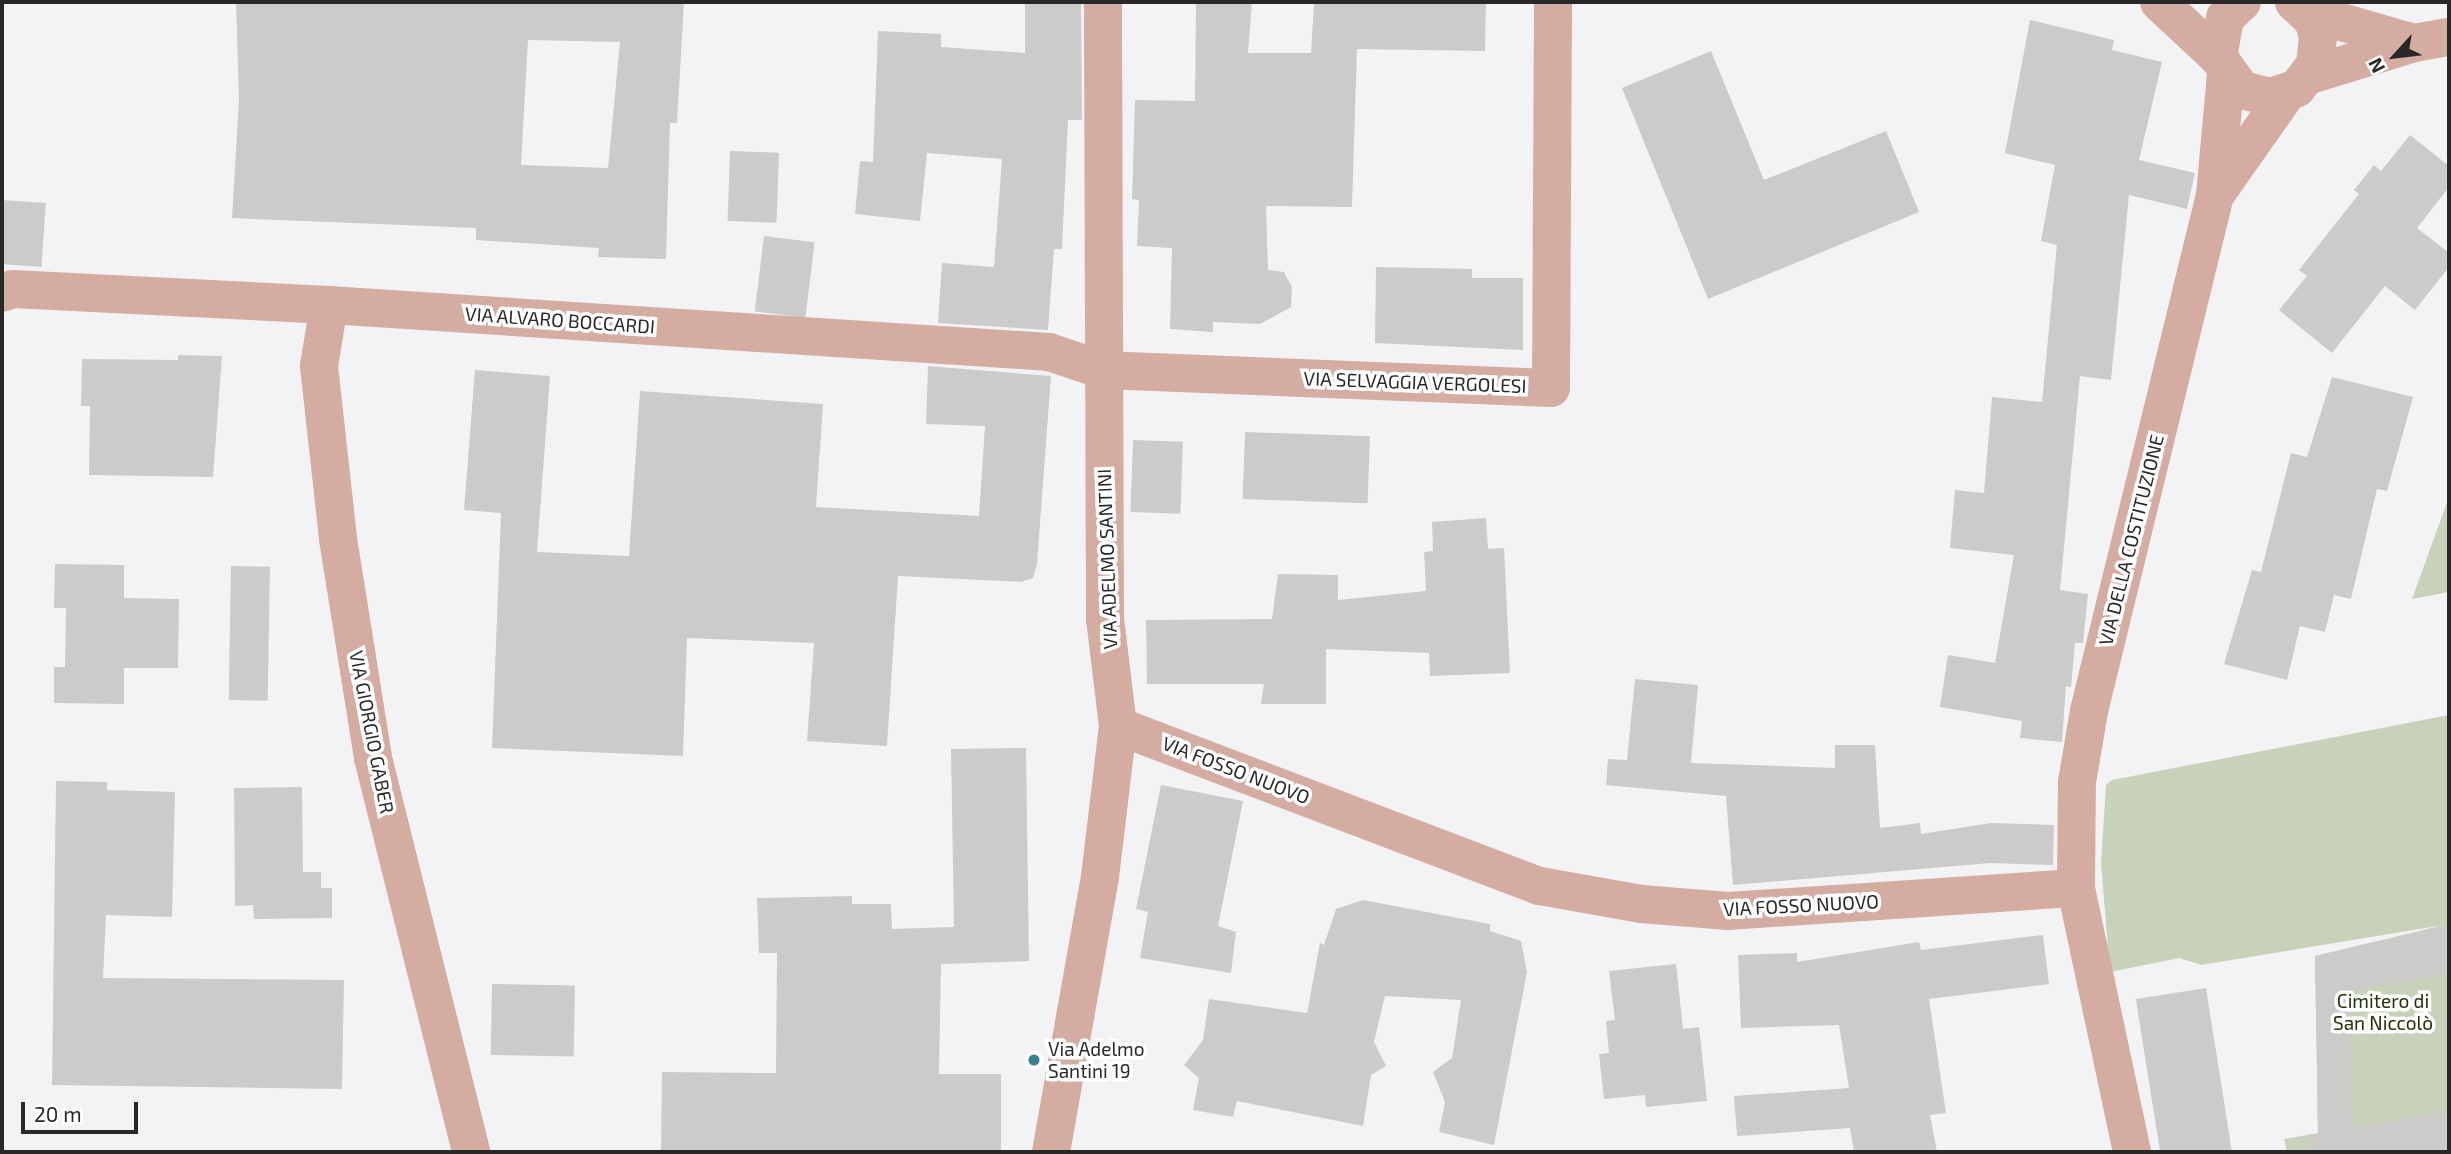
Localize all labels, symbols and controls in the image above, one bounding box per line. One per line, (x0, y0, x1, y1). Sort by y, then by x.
north arrow (2360, 21, 2430, 91)
text: N (2362, 54, 2389, 77)
street label: VIA ALVARO BOCCARDI (464, 302, 656, 338)
street label: VIA SELVAGGIA VERGOLESI (1303, 367, 1527, 397)
street label: VIA DELLA COSTITUZIONE (2094, 432, 2168, 648)
street label: VIA ADELMO SANTINI (1092, 468, 1122, 650)
street label: VIA GIORGIO GABER (345, 648, 399, 816)
street label: VIA FOSSO NUOVO (1159, 731, 1313, 809)
street label: VIA FOSSO NUOVO (1722, 890, 1880, 920)
park label: Cimitero di San Niccolò (2333, 990, 2433, 1034)
place label: Via Adelmo Santini 19 (1048, 1038, 1145, 1082)
marker: Via Adelmo Santini 19 (1026, 1052, 1042, 1068)
scale bar (24, 1088, 142, 1132)
text: 20 m (34, 1101, 82, 1126)

